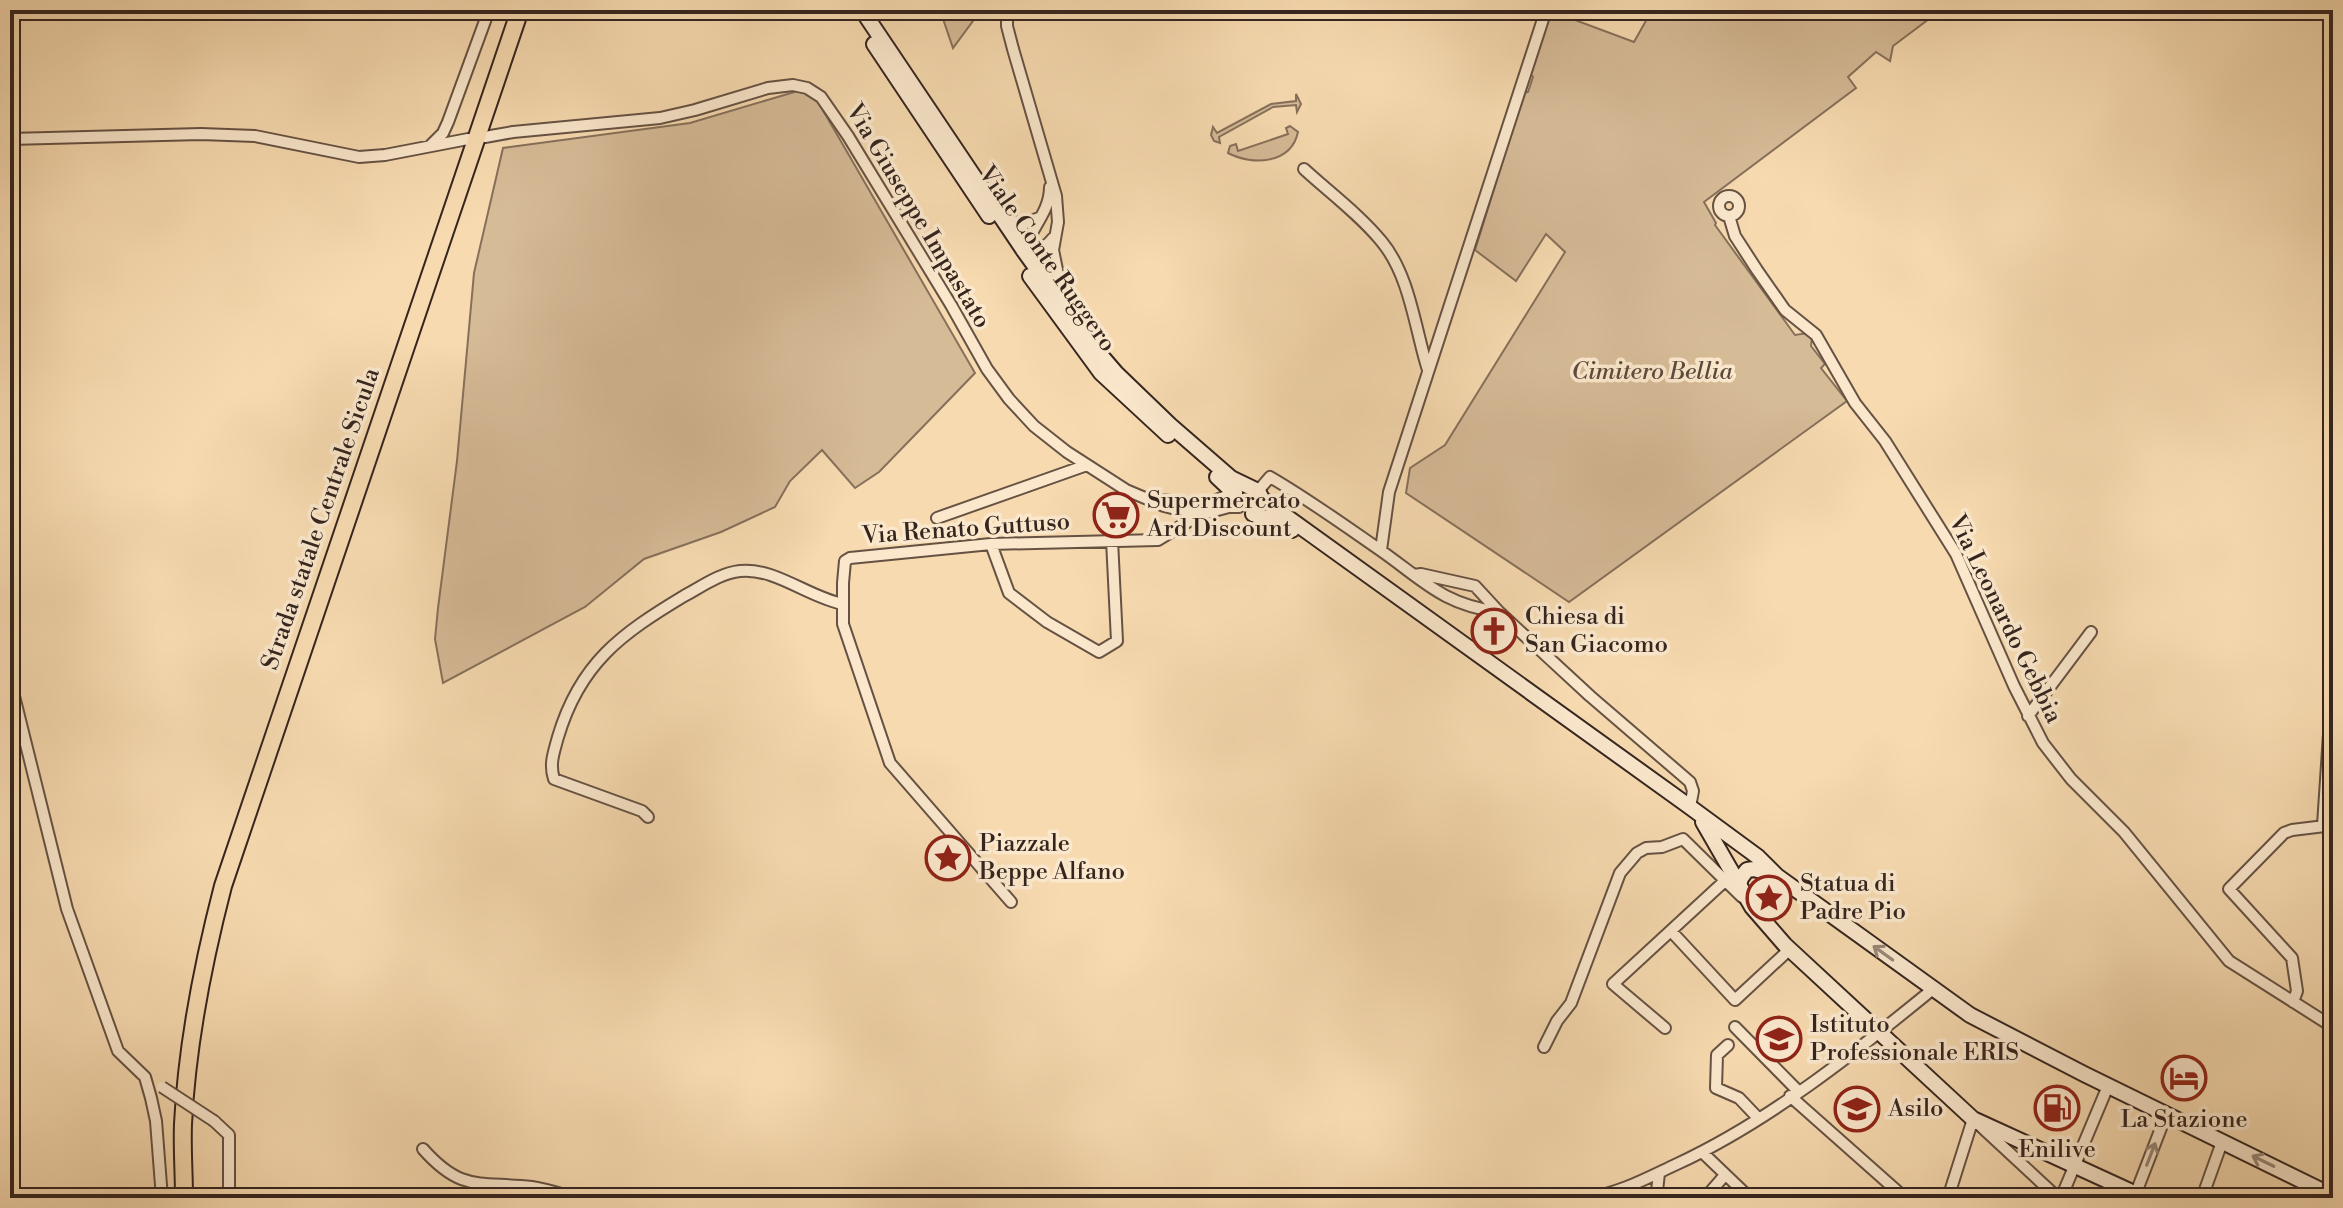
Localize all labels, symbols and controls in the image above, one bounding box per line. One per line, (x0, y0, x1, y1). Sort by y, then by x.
street label: Via Giuseppe Impastato (838, 97, 997, 334)
street label: Viale Conte Ruggero (971, 159, 1122, 358)
park label: Cimitero Bellia (1572, 357, 1733, 387)
street label: Strada statale Centrale Sicula (255, 363, 387, 674)
place label: Supermercato Ard Discount (1146, 486, 1300, 544)
supermarket icon: Supermercato Ard Discount (1092, 491, 1140, 539)
street label: Via Renato Guttuso (860, 507, 1071, 551)
street label: Via Leonardo Gebbia (1941, 509, 2069, 729)
place label: Chiesa di San Giacomo (1525, 602, 1668, 660)
church icon: Chiesa di San Giacomo (1470, 607, 1518, 655)
place label: Piazzale Beppe Alfano (978, 829, 1125, 887)
place icon: Piazzale Beppe Alfano (924, 834, 972, 882)
place label: Statua di Padre Pio (1800, 869, 1906, 927)
place icon: Statua di Padre Pio (1745, 874, 1793, 922)
one-way arrow (1873, 944, 1894, 961)
place label: Istituto Professionale ERIS (1810, 1010, 2019, 1068)
school or university icon: Istituto Professionale ERIS (1755, 1015, 1803, 1063)
hotel icon: La Stazione (2160, 1054, 2208, 1102)
fuel station icon: Enilive (2033, 1084, 2081, 1132)
school or university icon: Asilo (1833, 1085, 1881, 1133)
place label: Asilo (1887, 1094, 1944, 1124)
place label: La Stazione (2120, 1105, 2248, 1135)
place label: Enilive (2018, 1135, 2096, 1165)
one-way arrow (2145, 1142, 2159, 1167)
one-way arrow (2252, 1153, 2275, 1168)

